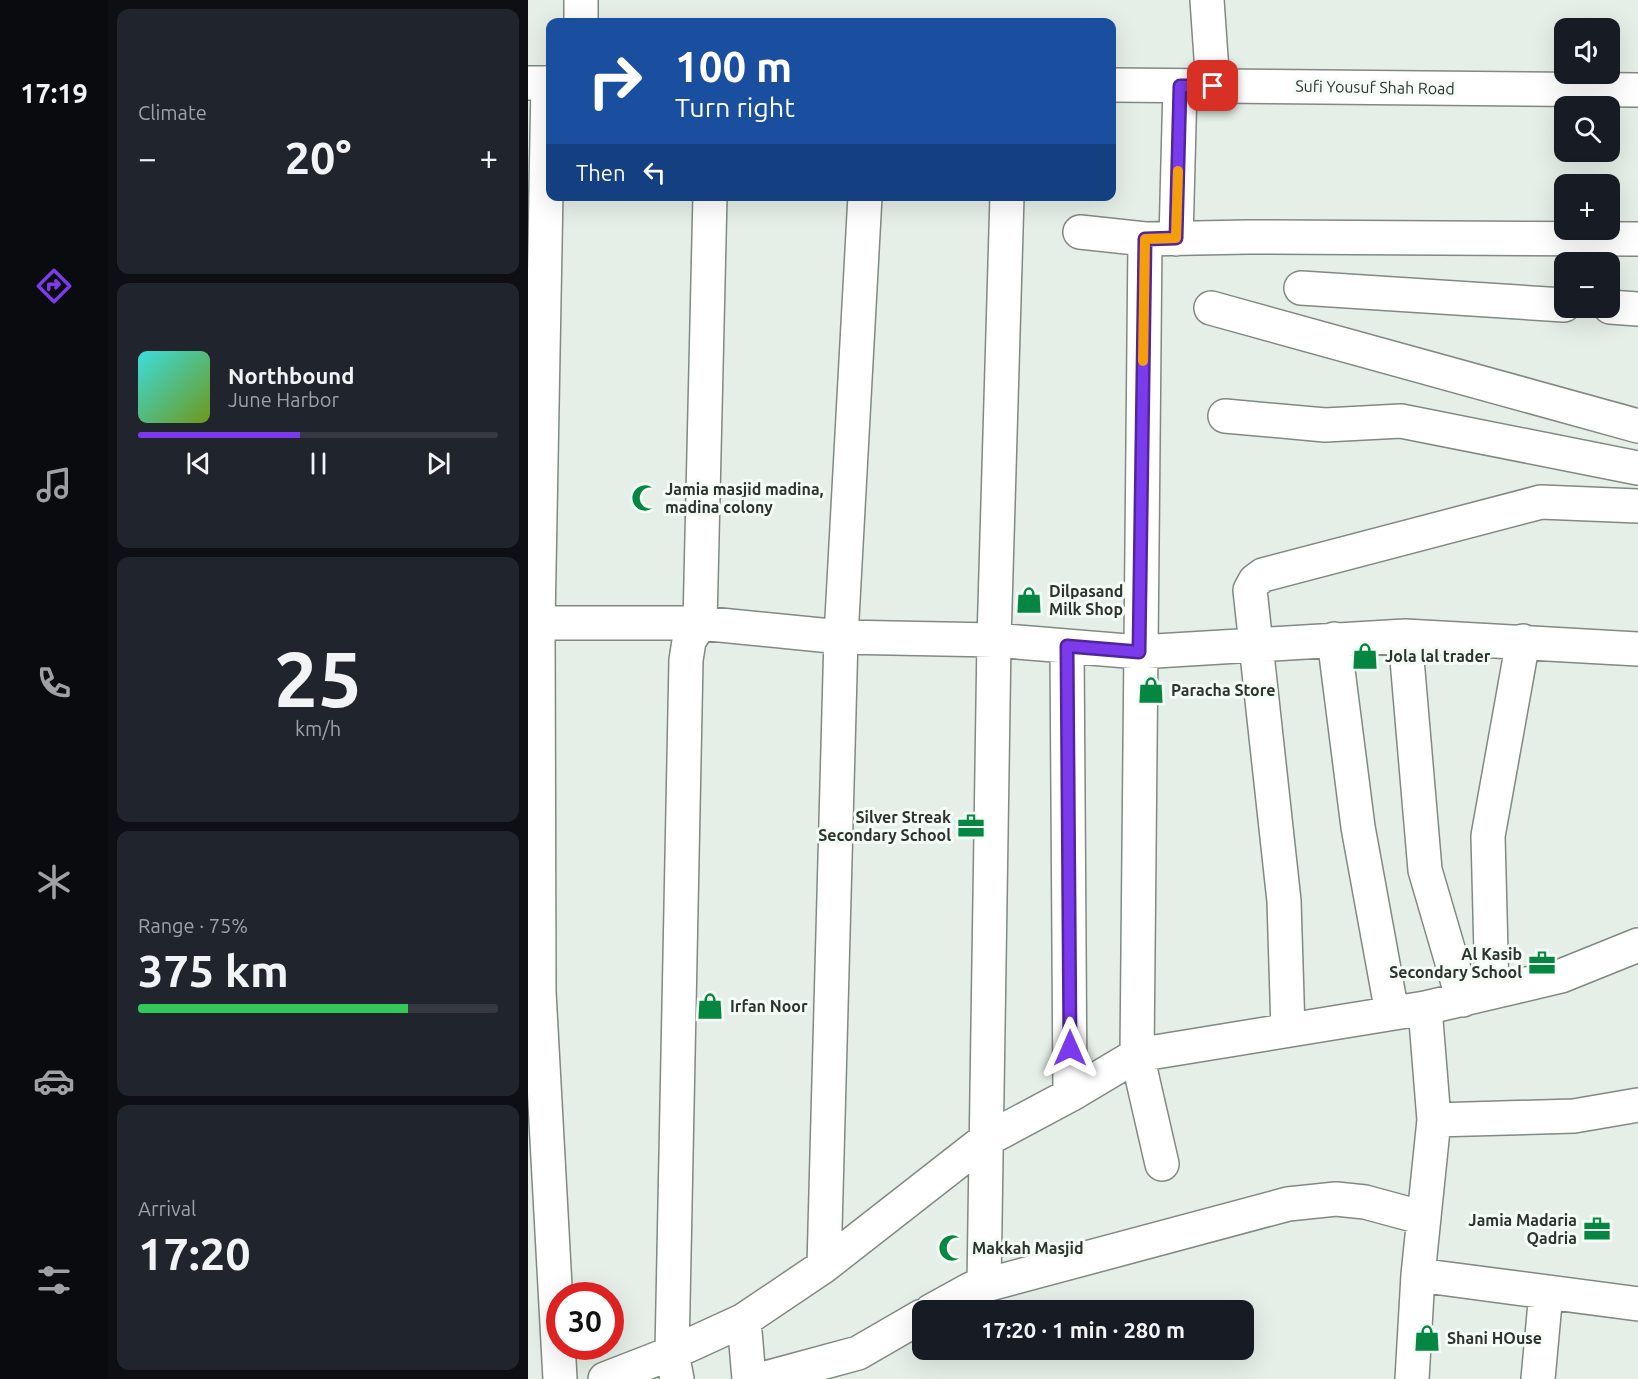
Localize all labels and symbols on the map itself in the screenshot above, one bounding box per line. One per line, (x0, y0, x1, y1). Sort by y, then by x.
pin (1187, 60, 1238, 111)
street label: Sufi Yousuf Shah Road (1295, 77, 1455, 97)
place label: Jamia masjid madina, madina colony (665, 480, 824, 516)
mosque icon: Jamia masjid madina, madina colony (630, 483, 660, 513)
place label: Dilpasand Milk Shop (1049, 582, 1123, 618)
shop icon: Dilpasand Milk Shop (1014, 585, 1044, 615)
shop icon: Jola lal trader (1350, 641, 1380, 671)
place label: Jola lal trader (1385, 647, 1491, 665)
shop icon: Paracha Store (1136, 675, 1166, 705)
place label: Paracha Store (1171, 681, 1275, 699)
place label: Silver Streak Secondary School (818, 808, 951, 844)
office icon: Silver Streak Secondary School (956, 811, 986, 841)
place label: Al Kasib Secondary School (1389, 945, 1522, 981)
office icon: Al Kasib Secondary School (1527, 948, 1557, 978)
shop icon: Irfan Noor (695, 991, 725, 1021)
place label: Irfan Noor (730, 997, 808, 1015)
position arrow (1038, 1016, 1102, 1080)
place label: Jamia Madaria Qadria (1468, 1211, 1577, 1247)
office icon: Jamia Madaria Qadria (1582, 1214, 1612, 1244)
mosque icon: Makkah Masjid (937, 1233, 967, 1263)
place label: Makkah Masjid (972, 1239, 1084, 1257)
speed limit sign: 30 (546, 1282, 624, 1360)
shop icon: Shani HOuse (1412, 1323, 1442, 1353)
place label: Shani HOuse (1447, 1329, 1542, 1347)

